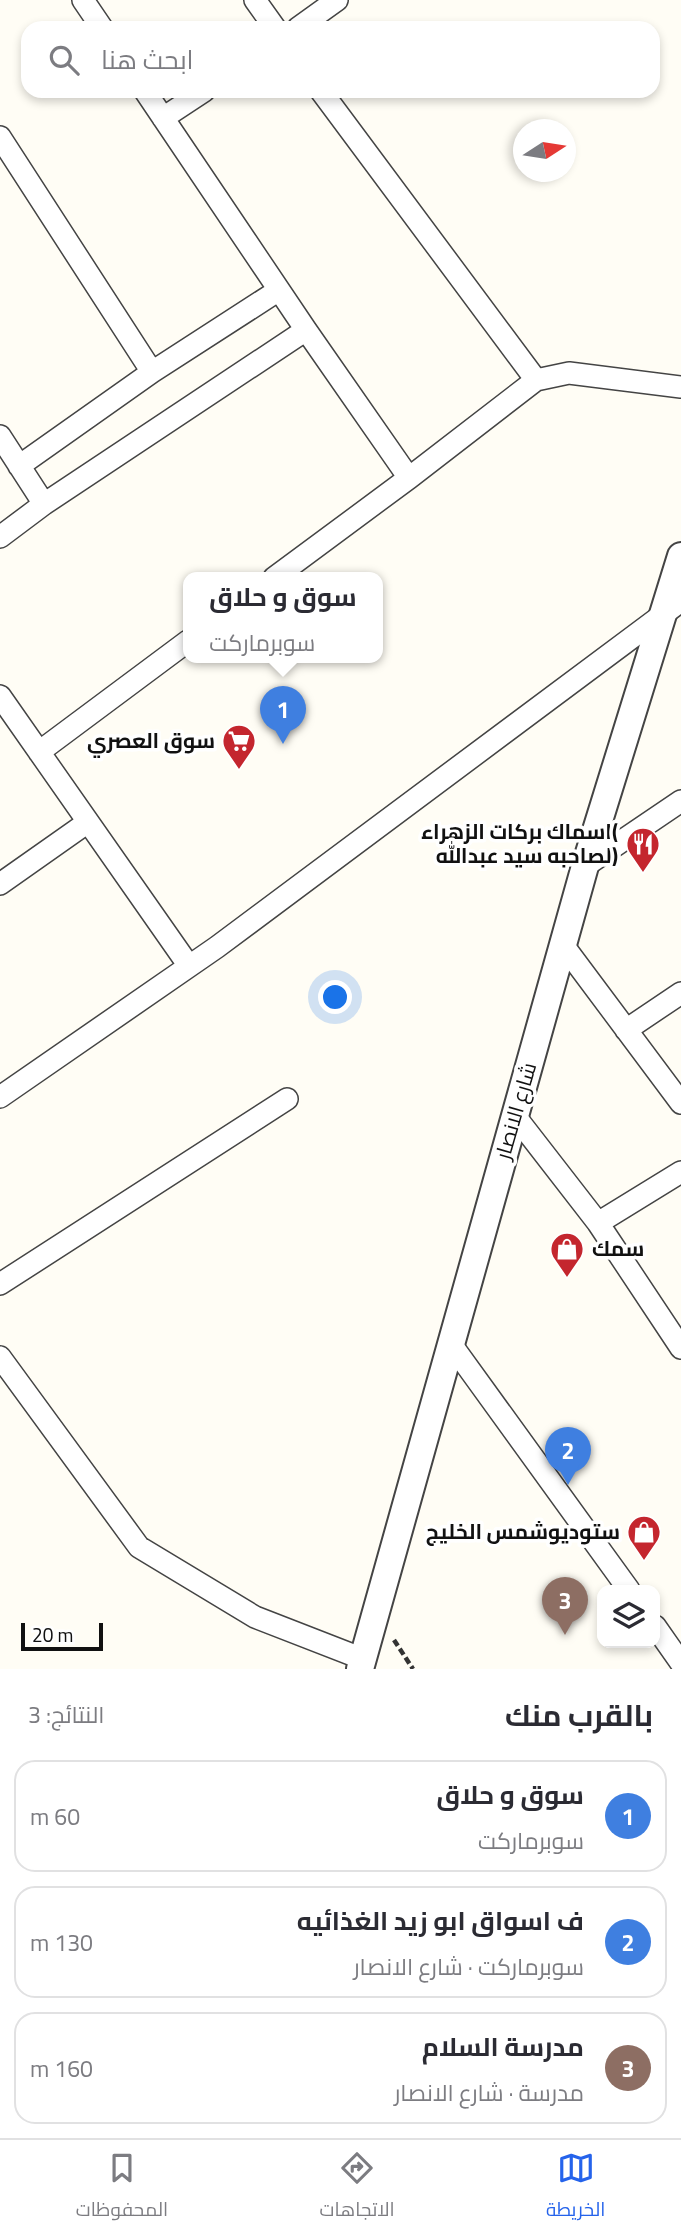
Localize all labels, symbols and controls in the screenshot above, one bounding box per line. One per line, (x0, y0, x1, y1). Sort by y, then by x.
search box (21, 21, 660, 98)
text: ابحث هنا (101, 35, 194, 84)
icon: search (45, 41, 83, 79)
north arrow (513, 119, 576, 182)
popup (183, 572, 383, 663)
text: سوق و حلاق (209, 572, 357, 621)
text: سوبرماركت (209, 621, 315, 664)
pin: 1 (260, 686, 306, 744)
place label: سوق العصري (87, 721, 215, 760)
supermarket icon: سوق العصري (220, 722, 258, 771)
place label: اسماك بركات الزهراء( لصاحبه سيد عبدالله) (421, 812, 618, 875)
restaurant icon: اسماك بركات الزهراء( لصاحبه سيد عبدالله) (624, 825, 662, 874)
your location (318, 980, 352, 1014)
street label: شارع الانصار (483, 1058, 548, 1165)
place label: سمك (592, 1229, 644, 1268)
shop icon: سمك (548, 1230, 586, 1279)
pin: 2 (545, 1427, 591, 1485)
place label: ستوديوشمس الخليج (426, 1512, 620, 1551)
shop icon: ستوديوشمس الخليج (625, 1513, 663, 1562)
pin: 3 (542, 1577, 588, 1635)
map controls (597, 1585, 660, 1648)
button: layers (597, 1585, 660, 1648)
text: 20 m (32, 1617, 73, 1653)
scale bar (21, 1620, 103, 1652)
text: بالقرب منك (505, 1687, 653, 1743)
text: النتائج: 3 (28, 1693, 104, 1736)
text: سوق و حلاق (437, 1770, 584, 1819)
text: 60 m (30, 1795, 80, 1838)
text: 1 (622, 1795, 634, 1838)
text: سوبرماركت (478, 1819, 584, 1862)
text: ف اسواق ابو زيد الغذائيه (297, 1896, 584, 1945)
text: 130 m (30, 1921, 93, 1964)
text: 2 (622, 1921, 634, 1964)
text: سوبرماركت · شارع الانصار (354, 1945, 584, 1988)
text: مدرسة السلام (422, 2022, 584, 2071)
text: 160 m (30, 2047, 93, 2090)
text: 3 (622, 2047, 634, 2090)
text: مدرسة · شارع الانصار (394, 2071, 584, 2114)
tab: المحفوظات (76, 2149, 168, 2227)
tab: الاتجاهات (319, 2149, 395, 2227)
tab: الخريطة (546, 2149, 605, 2227)

